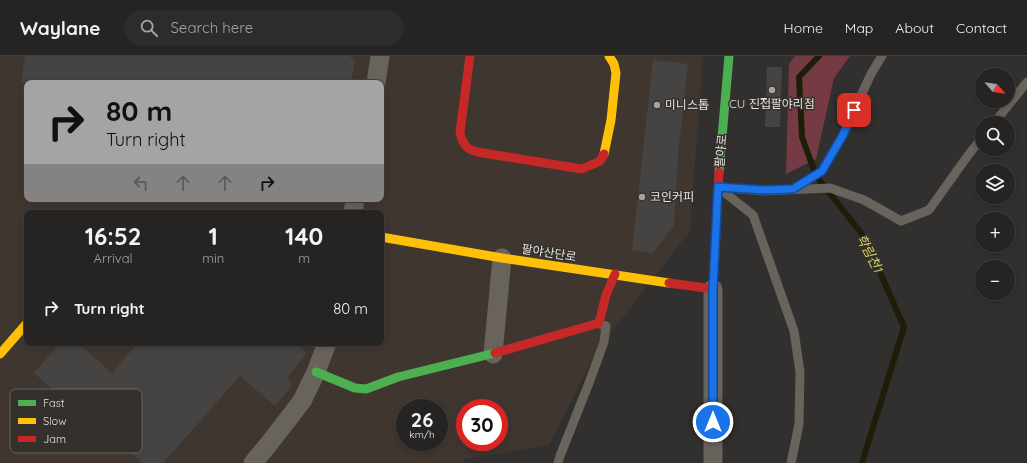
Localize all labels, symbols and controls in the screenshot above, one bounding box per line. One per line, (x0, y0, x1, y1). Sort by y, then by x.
search box (124, 10, 404, 46)
text: Waylane (20, 16, 100, 40)
icon: search (138, 17, 160, 39)
text: Search here (170, 18, 253, 37)
text: Home (784, 19, 823, 37)
text: Map (845, 19, 873, 37)
text: About (895, 19, 934, 37)
text: Contact (956, 19, 1007, 37)
north arrow (975, 68, 1015, 108)
map controls (975, 68, 1015, 300)
marker: CU 진접팔야리점 (767, 85, 777, 95)
text: 80 m (106, 93, 172, 128)
pin (837, 93, 871, 127)
icon: right (40, 96, 92, 148)
place label: CU 진접팔야리점 (729, 96, 815, 111)
place label: 미니스톱 (665, 97, 709, 112)
icon: arrive (843, 99, 865, 121)
marker: 미니스톱 (652, 100, 662, 110)
button: search (975, 116, 1015, 156)
text: Turn right (106, 128, 186, 151)
street label: 팔야로 (712, 134, 729, 168)
button: layers (975, 164, 1015, 204)
icon: left (130, 172, 152, 194)
icon: ahead (172, 172, 194, 194)
icon: ahead (214, 172, 236, 194)
icon: right (256, 172, 278, 194)
place label: 코인커피 (650, 189, 694, 204)
marker: 코인커피 (637, 192, 647, 202)
button: + (975, 212, 1015, 252)
text: 16:52 (85, 221, 141, 251)
text: 1 (209, 221, 218, 251)
text: 140 (285, 221, 323, 251)
water label: 학림천1 (854, 231, 887, 276)
street label: 팔야산단로 (521, 241, 578, 264)
text: Arrival (94, 250, 133, 266)
text: min (202, 250, 224, 266)
text: m (298, 250, 310, 266)
button: − (975, 260, 1015, 300)
icon: right (40, 297, 62, 319)
text: Turn right (74, 299, 145, 318)
text: 80 m (333, 299, 368, 318)
legend (10, 389, 142, 453)
text: Fast (43, 396, 65, 410)
speed limit sign: 30 (456, 399, 508, 451)
position arrow (692, 401, 734, 443)
text: 26 (411, 407, 433, 432)
text: Slow (43, 414, 67, 428)
text: km/h (409, 428, 435, 441)
text: Jam (43, 432, 66, 446)

